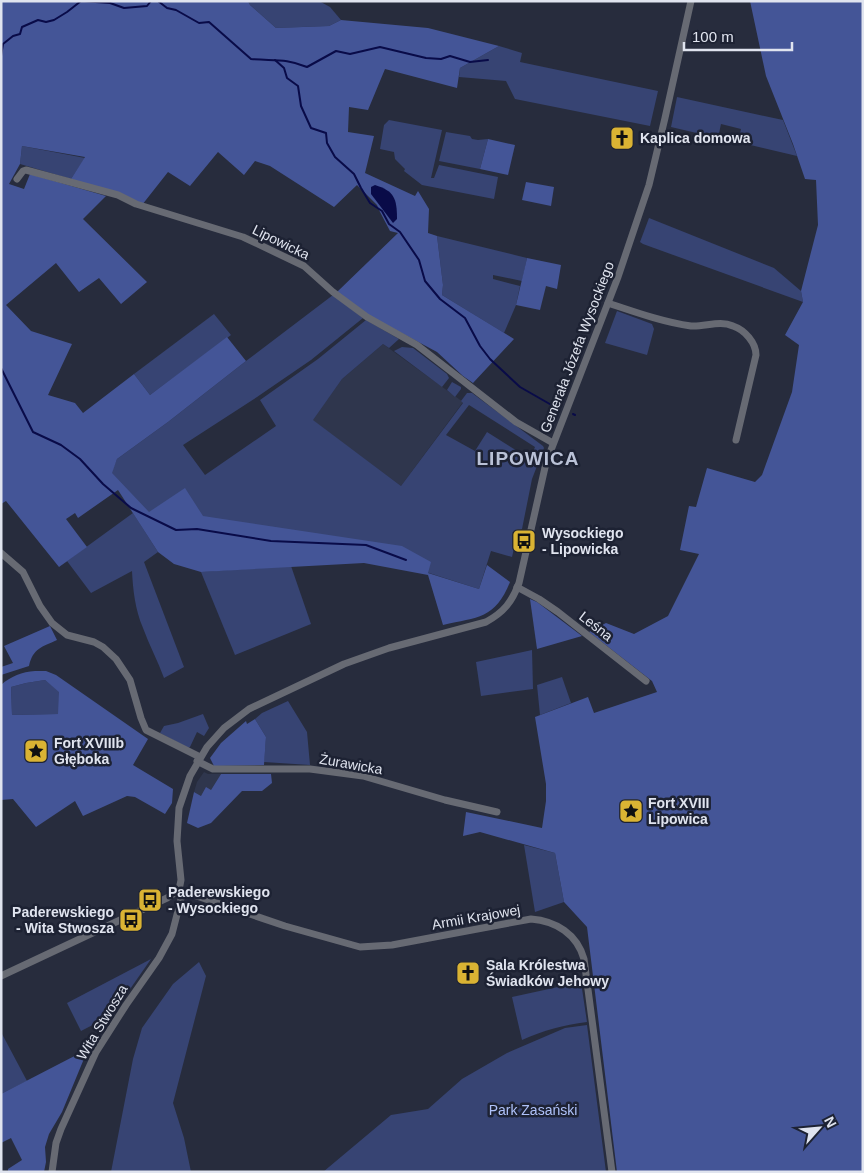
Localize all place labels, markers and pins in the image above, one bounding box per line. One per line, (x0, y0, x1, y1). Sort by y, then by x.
church icon: Kaplica domowa (609, 125, 635, 151)
place label: Kaplica domowa (640, 130, 751, 146)
place label: Wysockiego - Lipowicka (542, 525, 623, 557)
bus stop icon: Wysockiego - Lipowicka (511, 528, 537, 554)
place label: Fort XVIIIb Głęboka (54, 735, 124, 767)
place icon: Fort XVIIIb Głęboka (23, 738, 49, 764)
place label: Fort XVIII Lipowica (648, 795, 709, 827)
place icon: Fort XVIII Lipowica (618, 798, 644, 824)
place label: Paderewskiego - Wysockiego (168, 884, 270, 916)
bus stop icon: Paderewskiego - Wysockiego (137, 887, 163, 913)
place label: Paderewskiego - Wita Stwosza (12, 904, 114, 936)
bus stop icon: Paderewskiego - Wita Stwosza (118, 907, 144, 933)
place label: Sala Królestwa Świadków Jehowy (486, 957, 609, 989)
church icon: Sala Królestwa Świadków Jehowy (455, 960, 481, 986)

